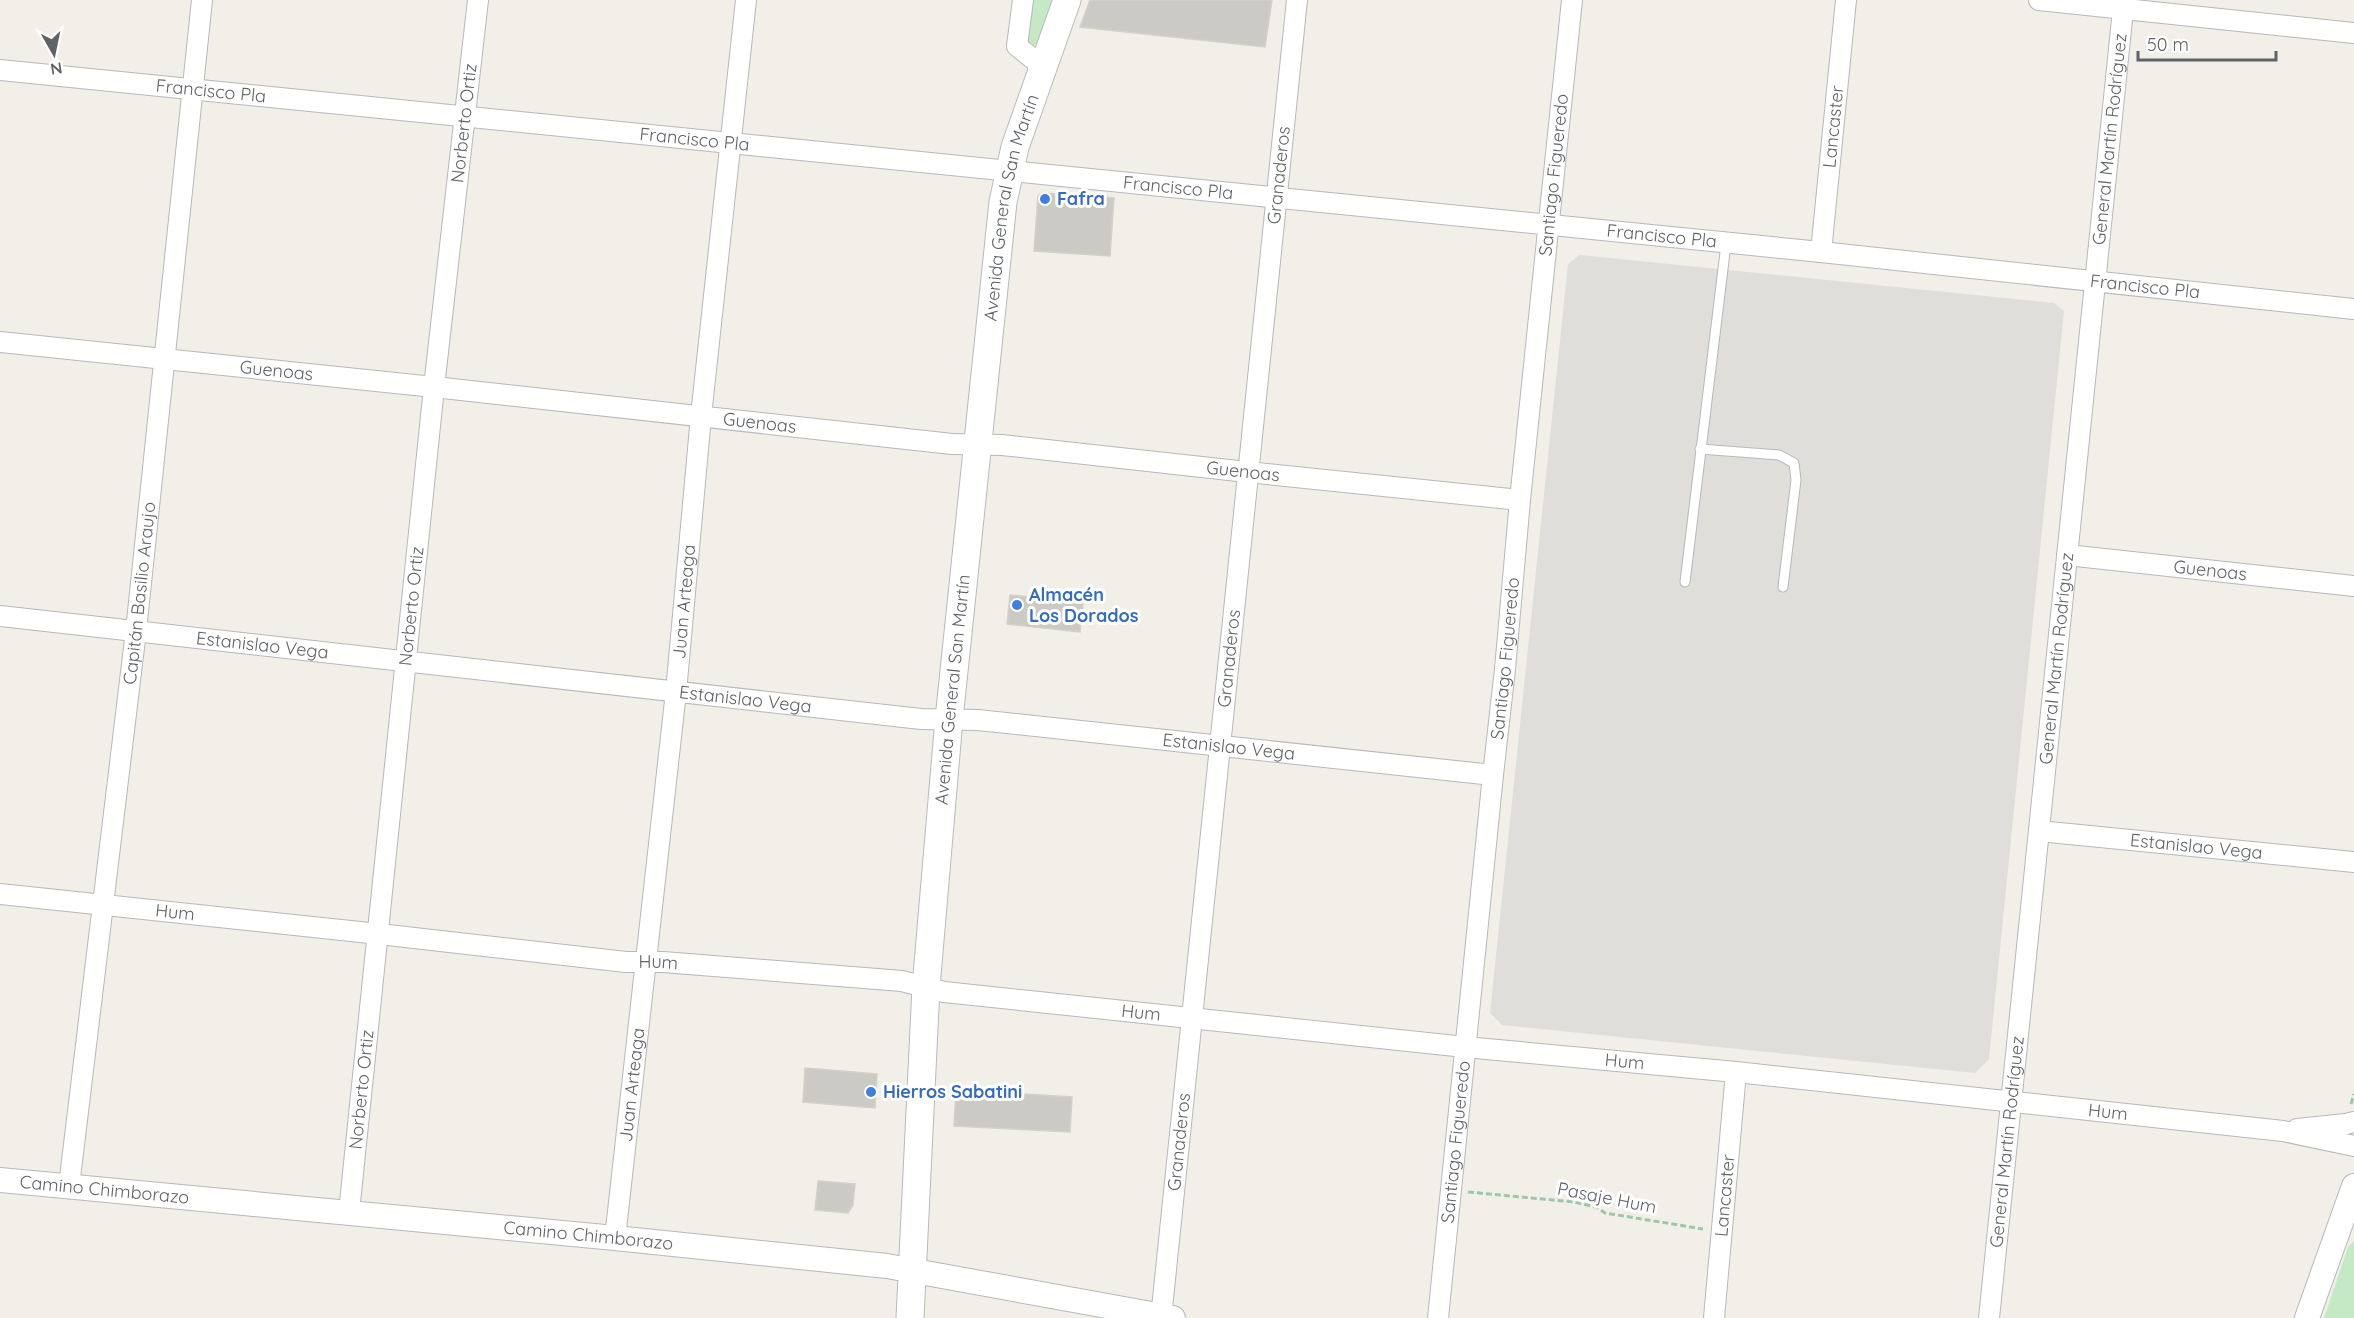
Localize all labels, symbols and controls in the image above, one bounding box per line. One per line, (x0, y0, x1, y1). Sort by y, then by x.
north arrow (24, 24, 84, 84)
scale bar (2138, 24, 2276, 62)
street label: General Martín Rodríguez (2087, 32, 2132, 246)
text: 50 m (2147, 33, 2189, 56)
text: N (49, 58, 64, 80)
street label: Norberto Ortiz (445, 62, 482, 184)
street label: Francisco Pla (155, 74, 267, 108)
street label: Lancaster (1817, 84, 1848, 169)
street label: Avenida General San Martín (979, 91, 1044, 322)
street label: Santiago Figueredo (1533, 93, 1573, 257)
street label: Francisco Pla (638, 122, 751, 156)
street label: Granaderos (1262, 125, 1295, 225)
street label: Francisco Pla (1122, 170, 1234, 204)
place label: Fafra (1057, 187, 1105, 210)
marker: Fafra (1038, 192, 1052, 206)
street label: Francisco Pla (1606, 219, 1718, 253)
street label: Francisco Pla (2089, 269, 2201, 303)
street label: Guenoas (239, 355, 314, 385)
street label: Guenoas (722, 407, 798, 438)
street label: Guenoas (1205, 456, 1281, 486)
street label: Capitán Basilio Araujo (118, 501, 160, 686)
street label: Juan Arteaga (667, 544, 700, 660)
street label: Norberto Ortiz (393, 545, 429, 667)
street label: General Martín Rodríguez (2034, 551, 2078, 765)
street label: Guenoas (2172, 555, 2248, 585)
street label: Avenida General San Martín (930, 573, 975, 806)
street label: Santiago Figueredo (1485, 576, 1524, 741)
place label: Almacén Los Dorados (1029, 583, 1139, 627)
marker: Almacén Los Dorados (1010, 598, 1024, 612)
street label: Granaderos (1212, 608, 1245, 709)
street label: Estanislao Vega (195, 626, 330, 664)
street label: Estanislao Vega (678, 680, 813, 718)
street label: Estanislao Vega (1162, 728, 1296, 765)
street label: Estanislao Vega (2129, 828, 2264, 864)
street label: Hum (154, 898, 196, 925)
street label: Hum (638, 950, 679, 974)
street label: Hum (1120, 999, 1162, 1026)
street label: Juan Arteaga (614, 1027, 649, 1143)
street label: Norberto Ortiz (344, 1029, 379, 1151)
street label: General Martín Rodríguez (1984, 1035, 2029, 1249)
street label: Hum (1604, 1048, 1645, 1074)
street label: Santiago Figueredo (1436, 1060, 1475, 1224)
place label: Hierros Sabatini (883, 1080, 1022, 1103)
marker: Hierros Sabatini (864, 1085, 878, 1099)
street label: Granaderos (1162, 1092, 1195, 1192)
street label: Hum (2087, 1098, 2129, 1125)
street label: Lancaster (1709, 1153, 1740, 1238)
street label: Camino Chimborazo (19, 1170, 190, 1209)
street label: Pasaje Hum (1556, 1177, 1659, 1218)
street label: Camino Chimborazo (503, 1216, 674, 1255)

